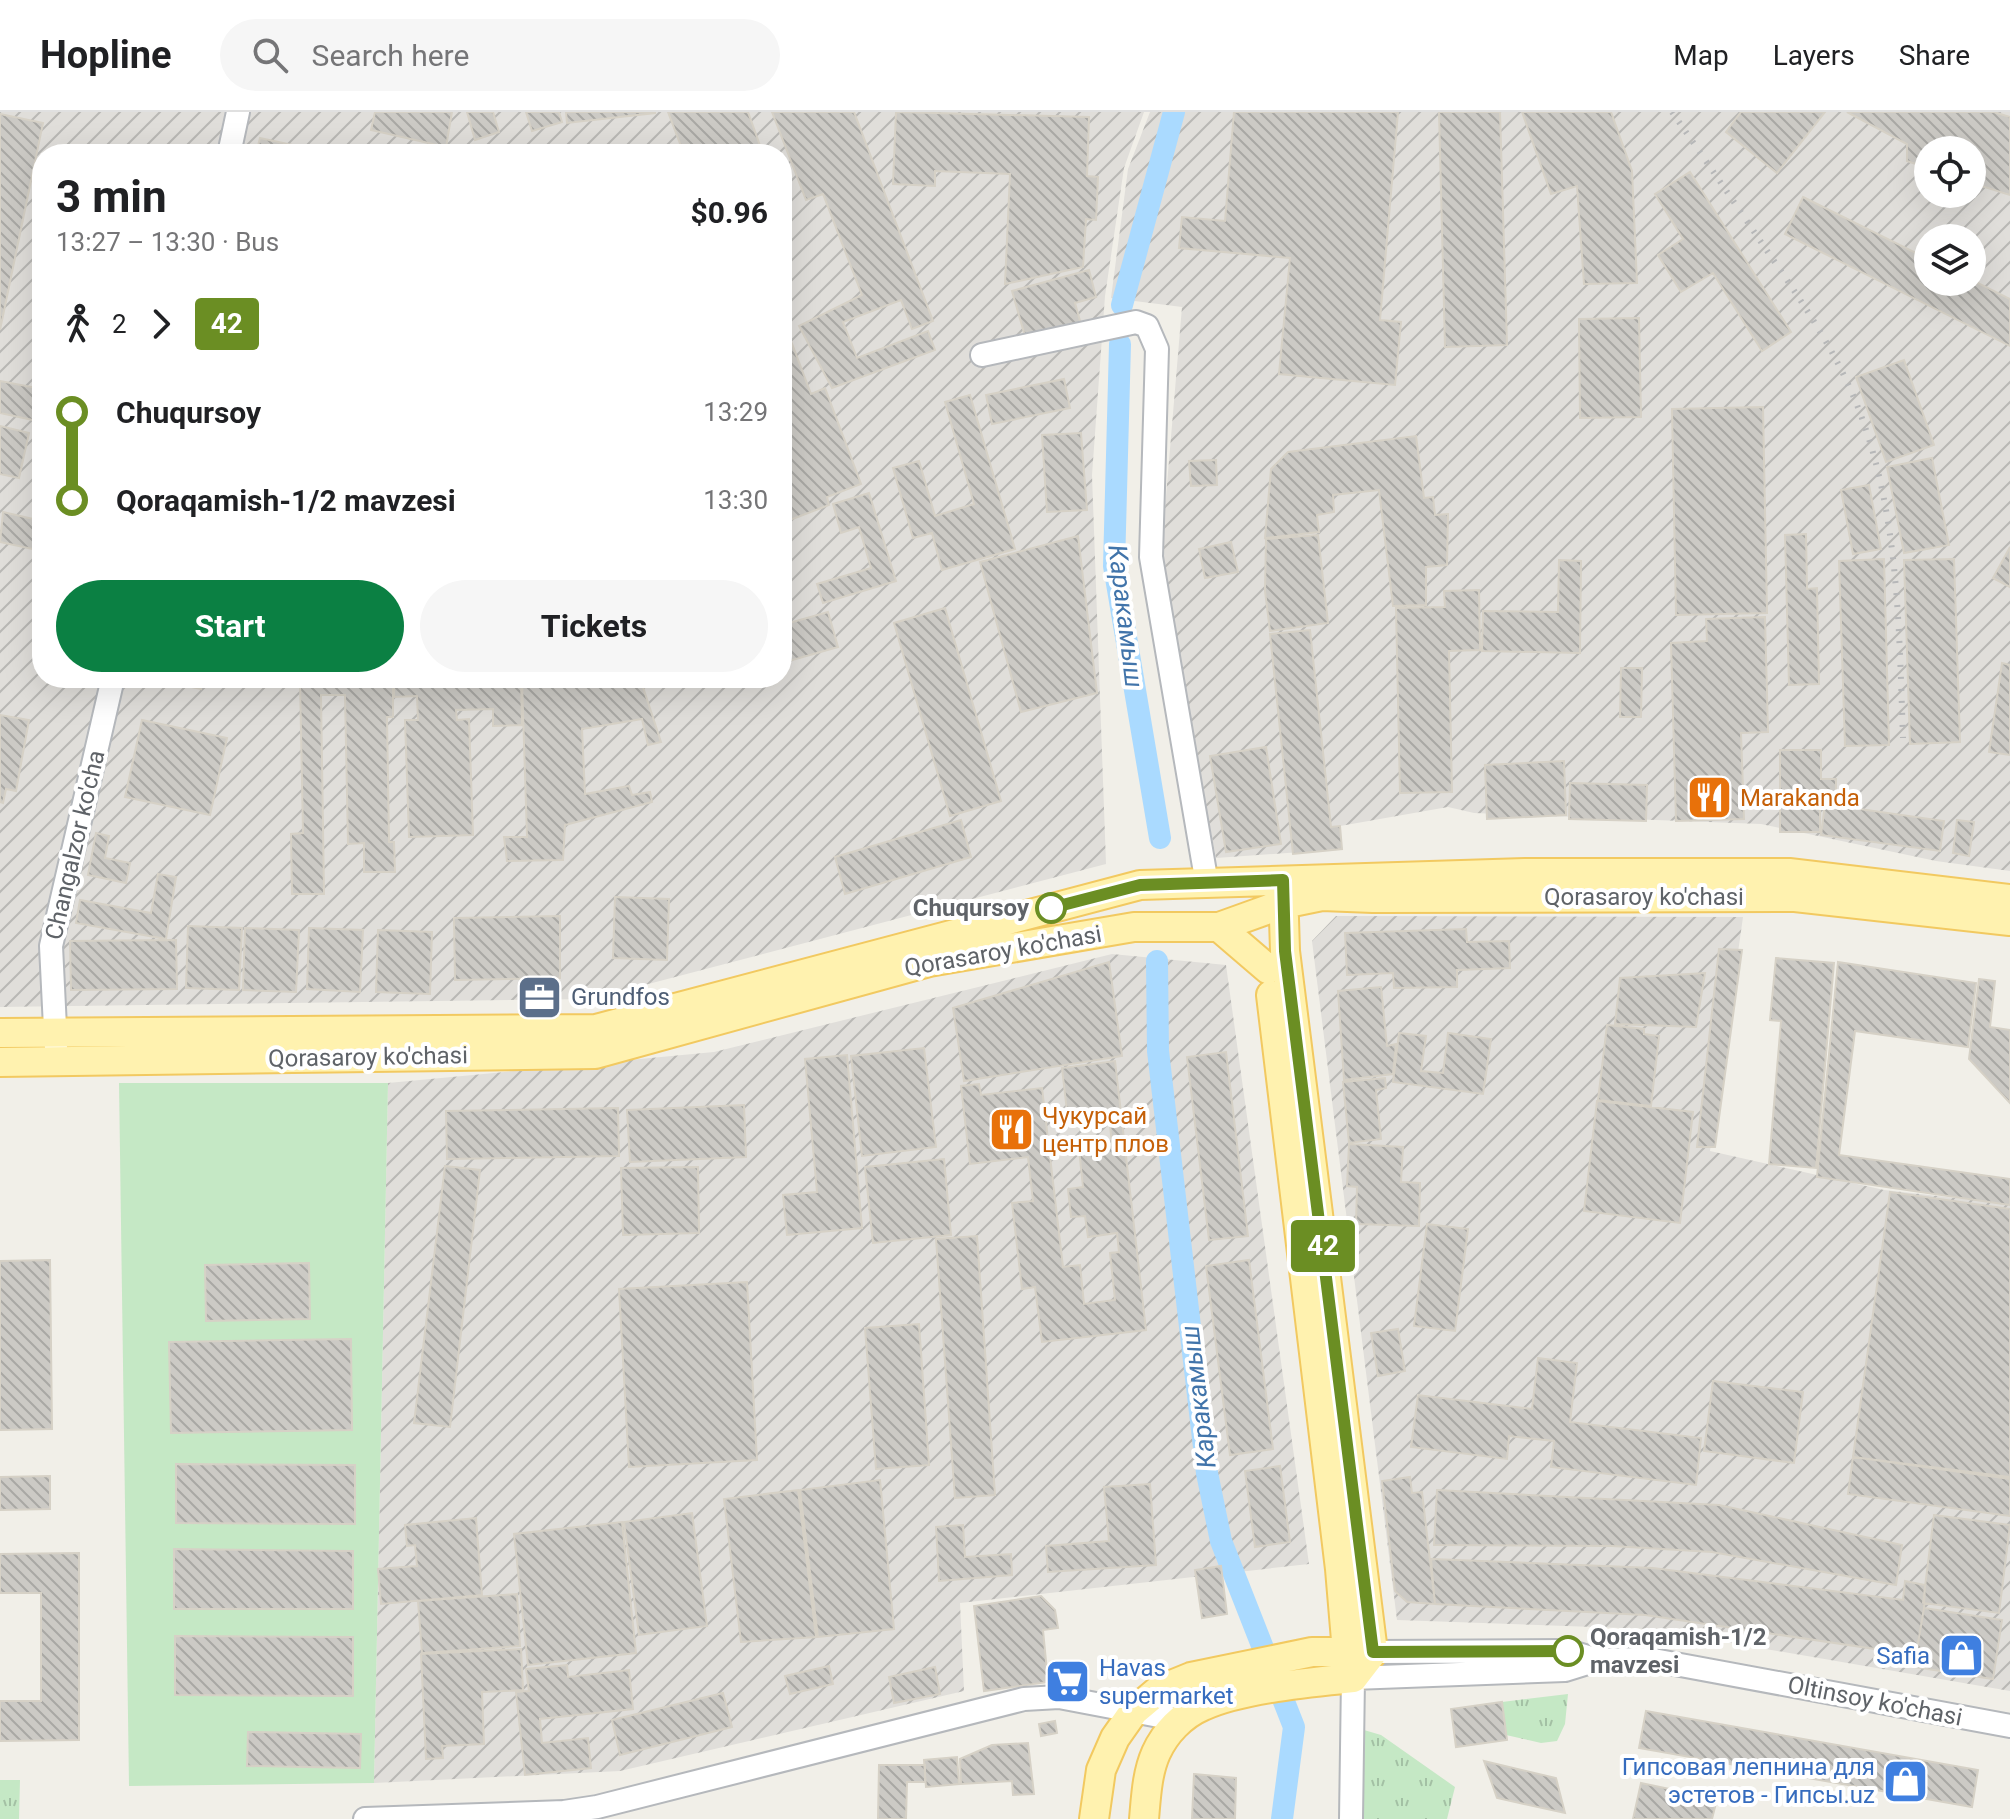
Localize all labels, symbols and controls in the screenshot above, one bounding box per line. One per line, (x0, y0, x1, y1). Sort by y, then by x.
search box (220, 19, 780, 91)
text: Hopline (40, 33, 172, 77)
icon: search (248, 33, 292, 77)
text: Search here (312, 38, 469, 73)
text: Map (1673, 39, 1729, 72)
text: Layers (1773, 39, 1855, 72)
text: Share (1899, 39, 1970, 72)
map controls (1914, 136, 1986, 296)
button: locate (1914, 136, 1986, 208)
text: 3 min (56, 171, 167, 223)
text: $0.96 (690, 195, 768, 230)
button: layers (1914, 224, 1986, 296)
text: 13:27 – 13:30 · Bus (56, 227, 279, 257)
icon: walk (56, 302, 100, 346)
icon: forward (139, 302, 183, 346)
text: 42 (211, 307, 243, 340)
text: 2 (112, 309, 127, 339)
text: Chuqursoy (116, 395, 261, 430)
text: 13:29 (703, 397, 768, 427)
text: Qoraqamish-1/2 mavzesi (116, 483, 456, 518)
text: 13:30 (703, 485, 768, 515)
water label: Каракамыш (1102, 543, 1150, 689)
button: Start (56, 580, 404, 672)
button: Tickets (420, 580, 768, 672)
street label: Changalzor ko'cha (40, 748, 110, 942)
restaurant icon: Marakanda (1685, 774, 1733, 822)
place label: Marakanda (1740, 784, 1860, 812)
street label: Qorasaroy ko'chasi (1544, 883, 1744, 911)
marker: Chuqursoy (1036, 893, 1066, 923)
place label: Chuqursoy (913, 894, 1030, 922)
street label: Qorasaroy ko'chasi (902, 920, 1104, 982)
office icon: Grundfos (516, 973, 564, 1021)
place label: Grundfos (571, 983, 670, 1011)
street label: Qorasaroy ko'chasi (268, 1041, 468, 1073)
place label: Чукурсай центр плов (1042, 1102, 1169, 1158)
restaurant icon: Чукурсай центр плов (987, 1106, 1035, 1154)
line badge: 42 (1287, 1220, 1359, 1272)
text: 42 (1307, 1229, 1339, 1262)
water label: Каракамыш (1174, 1324, 1222, 1470)
place label: Qoraqamish-1/2 mavzesi (1590, 1623, 1767, 1679)
shop icon: Safia (1937, 1632, 1985, 1680)
marker: Qoraqamish-1/2 mavzesi (1553, 1636, 1583, 1666)
place label: Safia (1876, 1642, 1930, 1670)
place label: Havas supermarket (1099, 1654, 1234, 1710)
supermarket icon: Havas supermarket (1044, 1658, 1092, 1706)
street label: Oltinsoy ko'chasi (1785, 1670, 1965, 1732)
place label: Гипсовая лепнина для эстетов - Гипсы.uz (1622, 1753, 1875, 1809)
shop icon: Гипсовая лепнина для эстетов - Гипсы.uz (1882, 1757, 1930, 1805)

